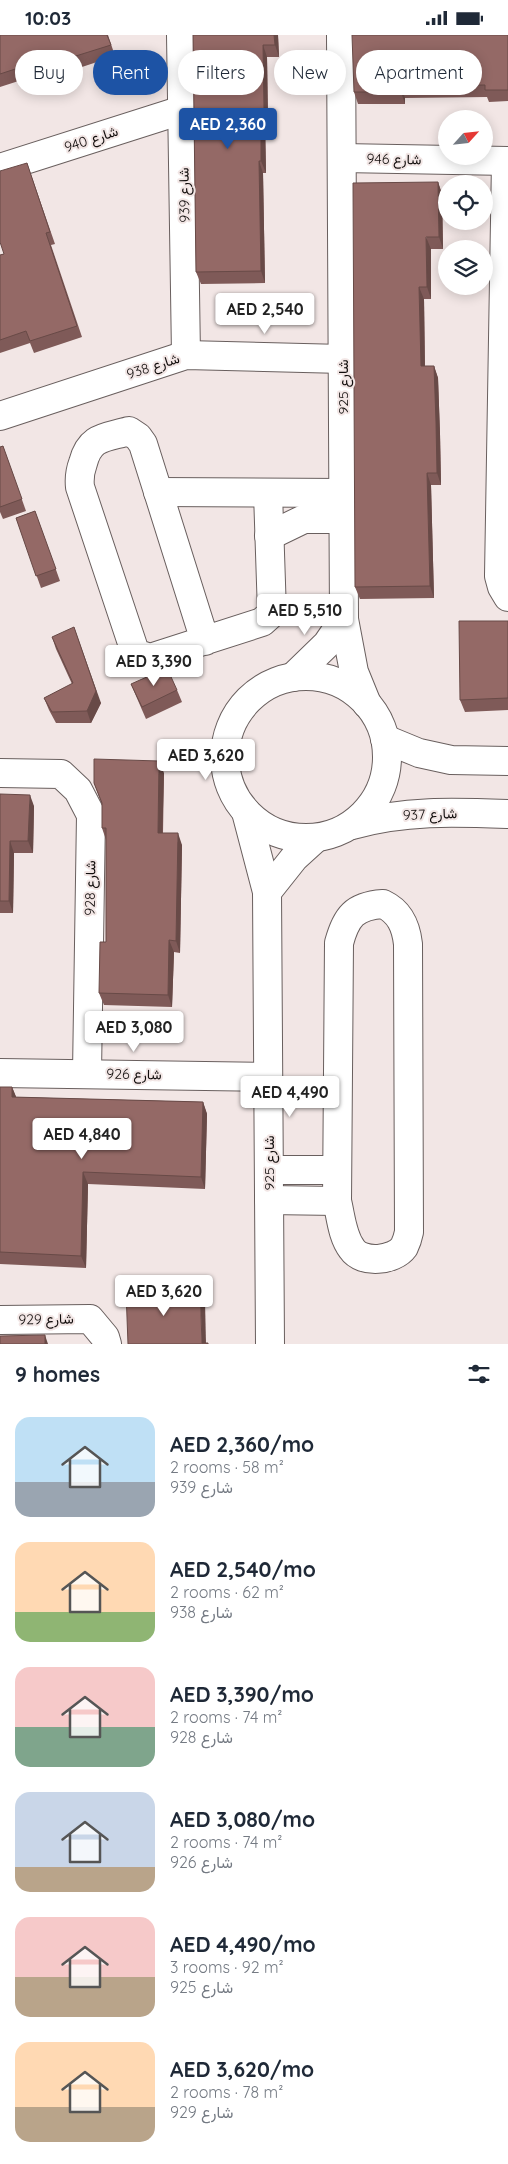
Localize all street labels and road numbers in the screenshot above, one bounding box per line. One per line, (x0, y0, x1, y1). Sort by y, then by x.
street label: شارع 940 (62, 122, 121, 158)
street label: شارع 946 (366, 150, 422, 170)
street label: شارع 939 (175, 167, 195, 223)
street label: شارع 938 (124, 349, 182, 385)
street label: شارع 925 (334, 359, 354, 415)
street label: شارع 937 (403, 804, 458, 826)
street label: شارع 928 (81, 860, 101, 916)
street label: شارع 926 (106, 1065, 162, 1085)
street label: شارع 925 (260, 1135, 280, 1191)
street label: شارع 929 (18, 1310, 74, 1330)

